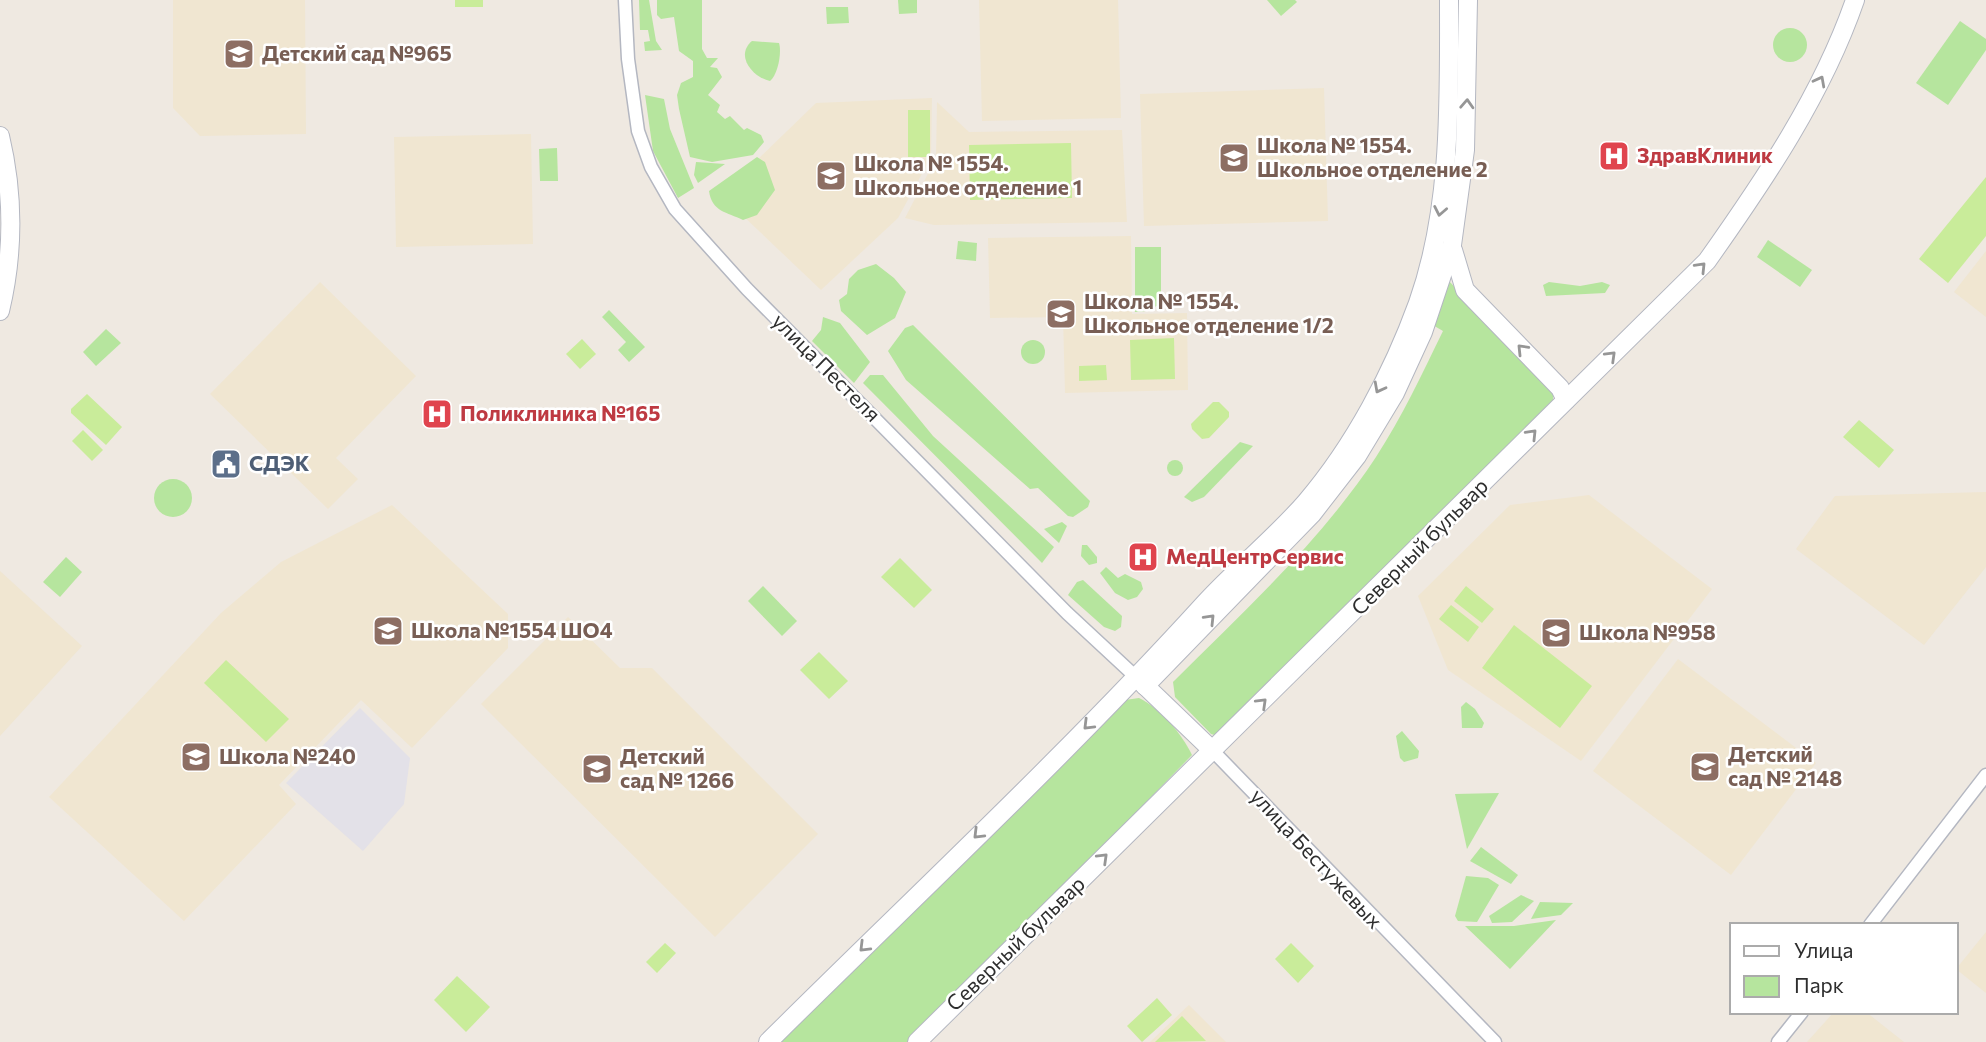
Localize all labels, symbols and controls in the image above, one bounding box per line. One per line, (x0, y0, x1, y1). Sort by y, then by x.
school or university icon: Детский сад №965 (222, 37, 256, 71)
place label: Детский сад №965 (262, 40, 452, 65)
one-way arrow (1812, 76, 1825, 89)
one-way arrow (1459, 99, 1474, 110)
place label: Школа № 1554. Школьное отделение 2 (1257, 132, 1488, 181)
hospital icon: ЗдравКлиник (1597, 139, 1631, 173)
school or university icon: Школа № 1554. Школьное отделение 2 (1217, 141, 1251, 175)
place label: ЗдравКлиник (1637, 142, 1773, 167)
place label: Школа № 1554. Школьное отделение 1 (854, 150, 1082, 199)
school or university icon: Школа № 1554. Школьное отделение 1 (814, 159, 848, 193)
one-way arrow (1433, 205, 1448, 217)
one-way arrow (1692, 262, 1705, 275)
place label: Школа № 1554. Школьное отделение 1/2 (1084, 288, 1334, 337)
school or university icon: Школа № 1554. Школьное отделение 1/2 (1044, 297, 1078, 331)
street label: улица Пестеля (768, 308, 886, 426)
one-way arrow (1517, 344, 1530, 357)
one-way arrow (1602, 352, 1615, 365)
one-way arrow (1374, 381, 1388, 393)
hospital icon: Поликлиника №165 (420, 397, 454, 431)
place label: Поликлиника №165 (460, 400, 660, 425)
one-way arrow (1523, 429, 1536, 442)
public building icon: СДЭК (209, 447, 243, 481)
place label: СДЭК (249, 450, 310, 475)
street label: Северный бульвар (1345, 472, 1492, 619)
hospital icon: МедЦентрСервис (1126, 540, 1160, 574)
place label: МедЦентрСервис (1166, 543, 1344, 568)
school or university icon: Школа №1554 ШО4 (371, 614, 405, 648)
one-way arrow (1202, 615, 1215, 628)
school or university icon: Школа №958 (1539, 616, 1573, 650)
place label: Школа №1554 ШО4 (411, 617, 613, 642)
place label: Школа №958 (1579, 619, 1716, 644)
one-way arrow (1253, 699, 1266, 712)
one-way arrow (1083, 717, 1096, 730)
school or university icon: Школа №240 (179, 740, 213, 774)
place label: Детский сад № 2148 (1728, 741, 1842, 790)
place label: Школа №240 (219, 743, 356, 768)
place label: Детский сад № 1266 (620, 743, 734, 792)
school or university icon: Детский сад № 2148 (1688, 750, 1722, 784)
school or university icon: Детский сад № 1266 (580, 752, 614, 786)
street label: улица Бестужевых (1246, 783, 1388, 933)
one-way arrow (973, 826, 986, 839)
one-way arrow (1095, 854, 1108, 867)
street label: Северный бульвар (940, 870, 1089, 1015)
legend (1730, 923, 1958, 1014)
text: Улица (1794, 937, 1853, 962)
one-way arrow (860, 938, 873, 951)
text: Парк (1794, 972, 1844, 997)

